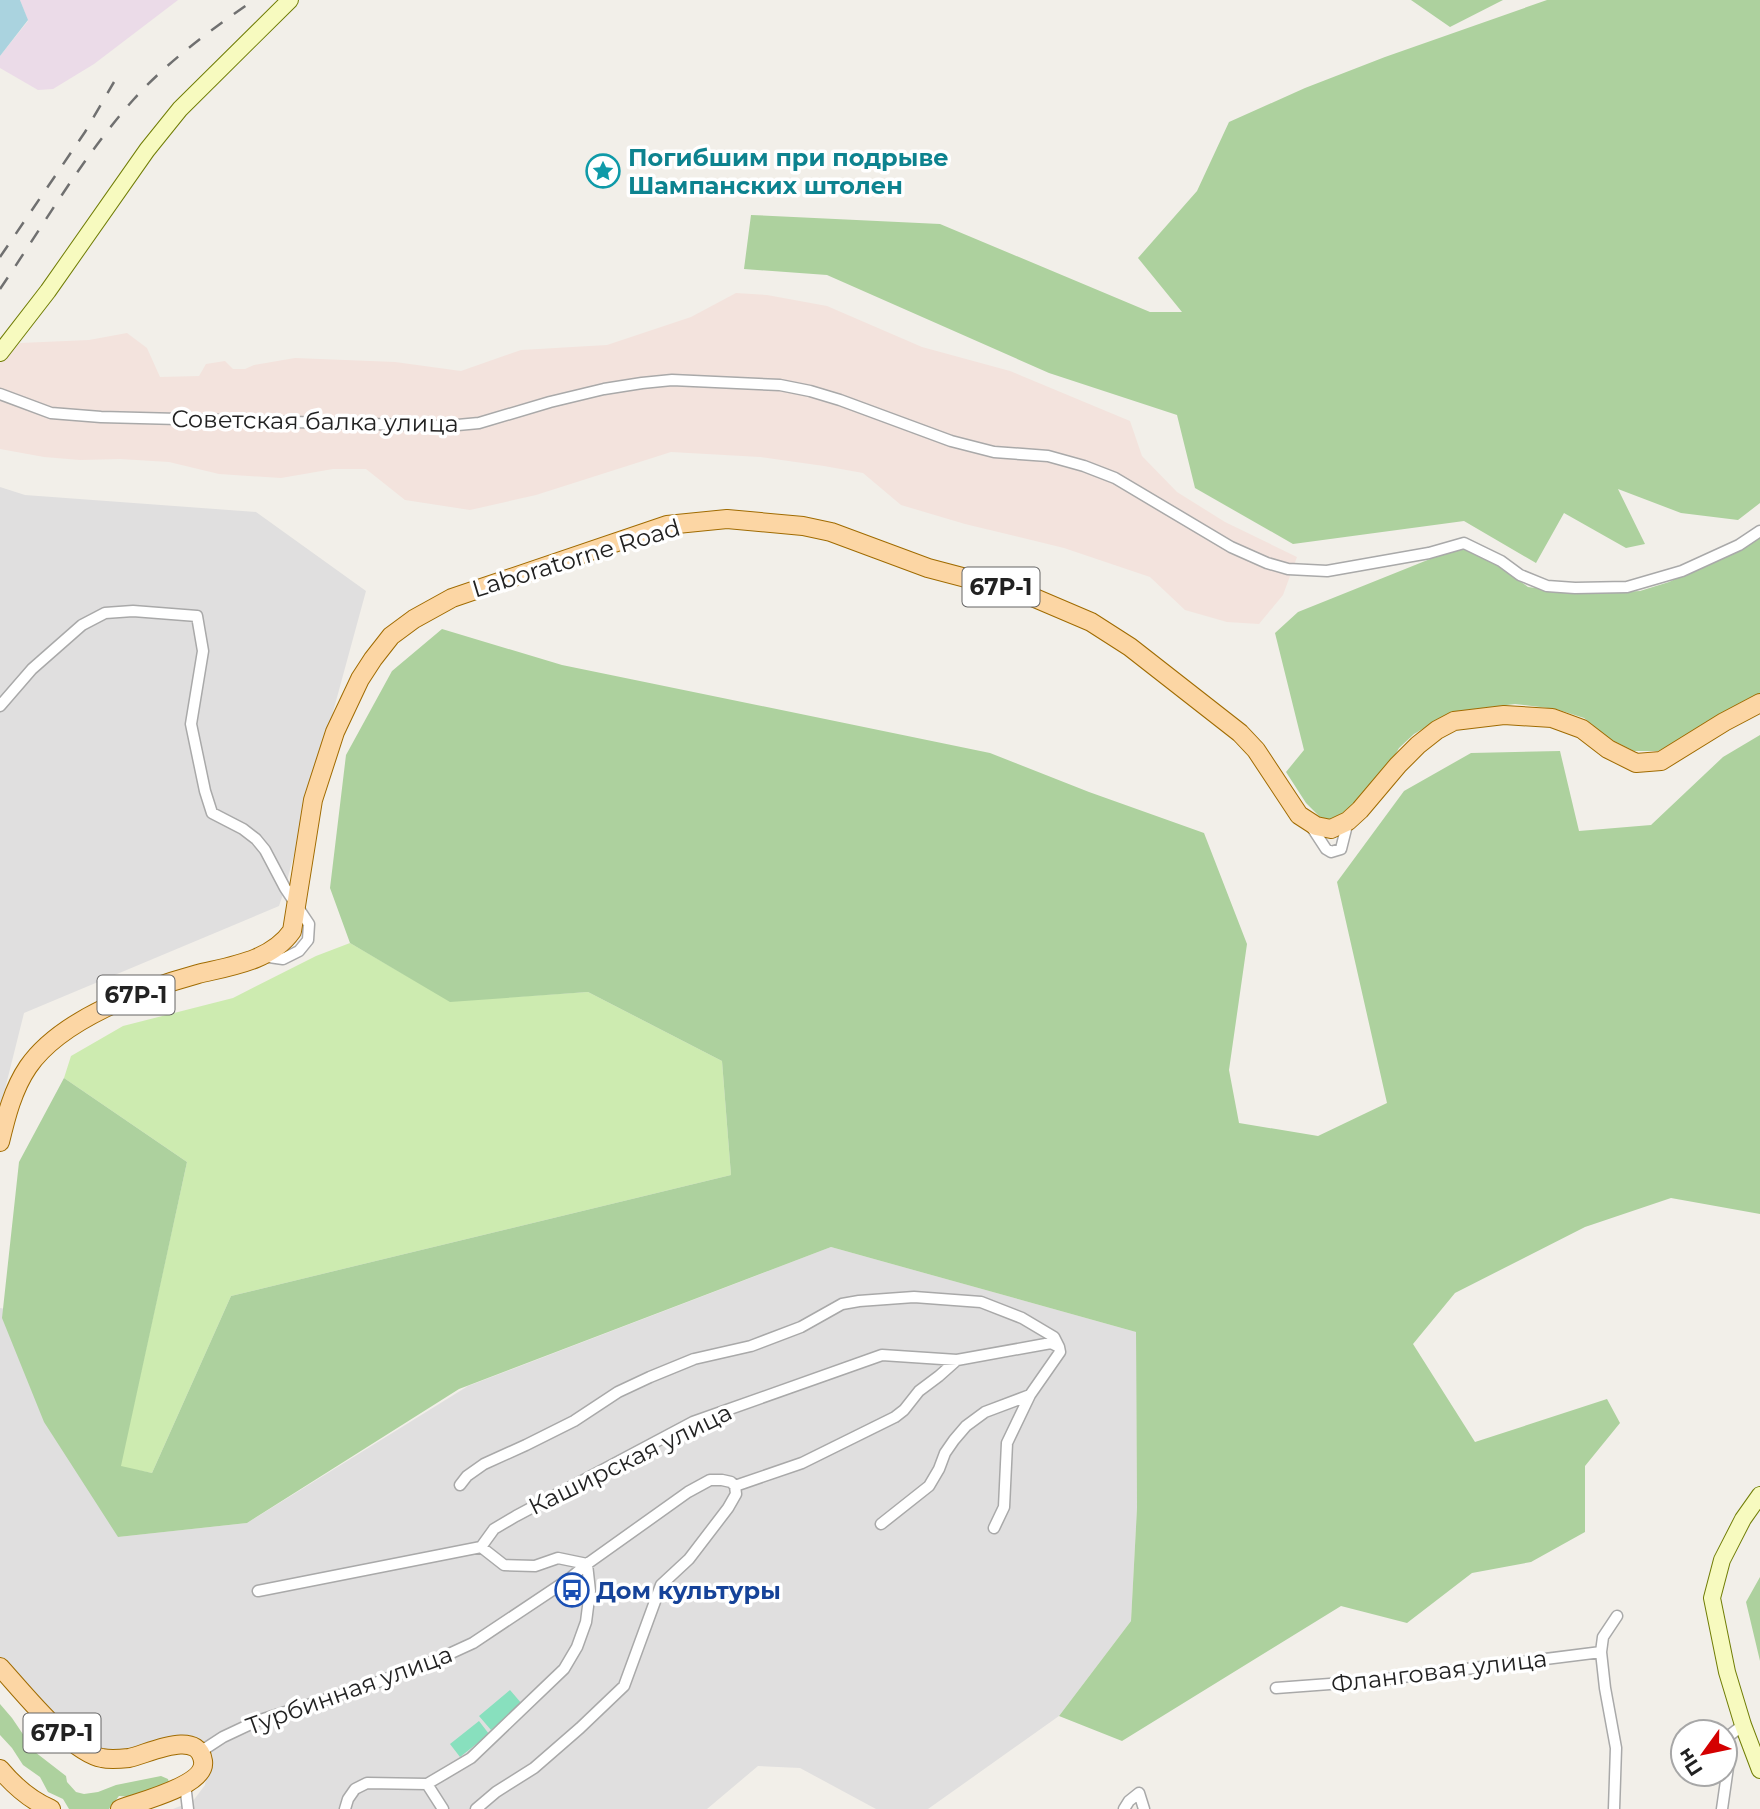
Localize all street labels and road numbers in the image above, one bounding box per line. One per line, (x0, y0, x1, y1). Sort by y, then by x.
street label: Советская балка улица (171, 404, 459, 438)
street label: Laboratorne Road (468, 513, 684, 603)
road number: 67Р-1 (962, 568, 1040, 607)
road number: 67Р-1 (97, 976, 174, 1014)
street label: Каширская улица (524, 1397, 736, 1521)
street label: Турбинная улица (242, 1639, 456, 1741)
street label: Фланговая улица (1329, 1643, 1549, 1699)
road number: 67Р-1 (24, 1714, 100, 1752)

